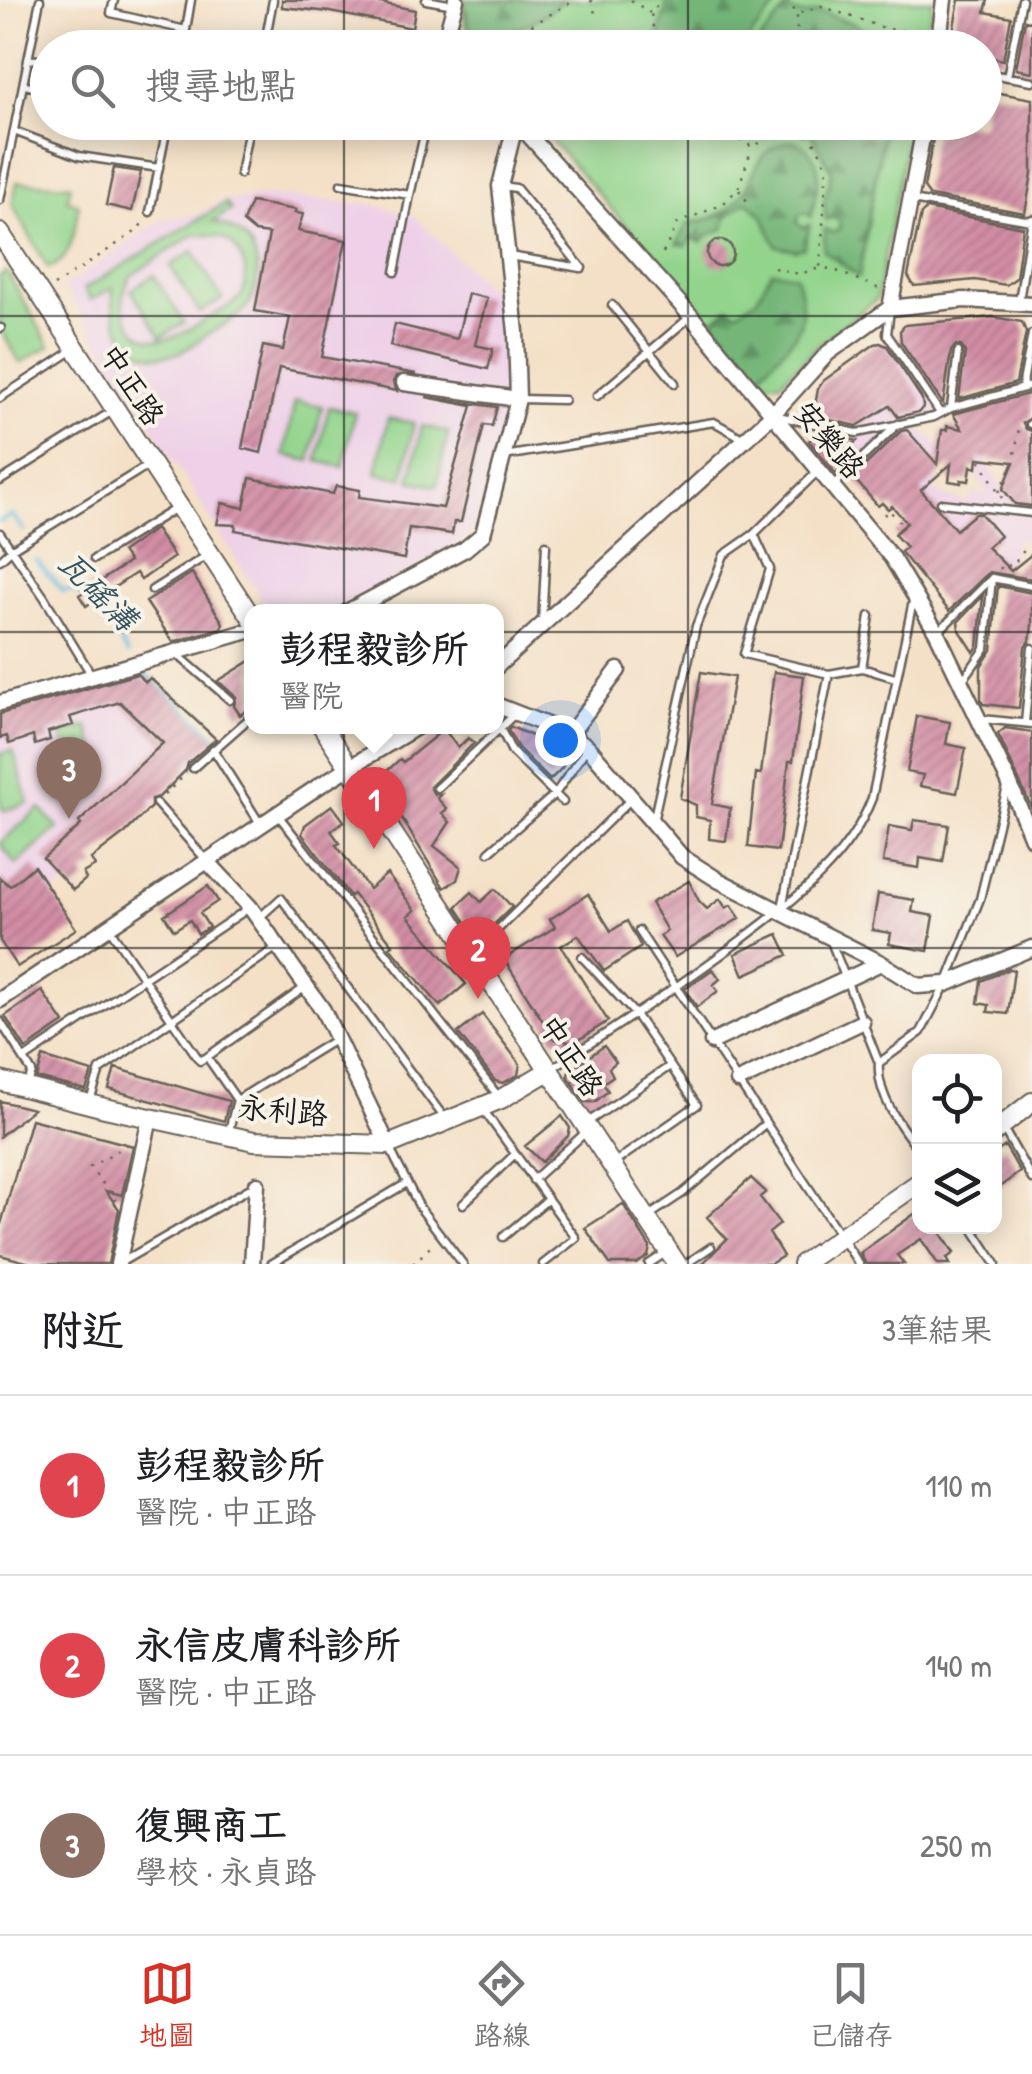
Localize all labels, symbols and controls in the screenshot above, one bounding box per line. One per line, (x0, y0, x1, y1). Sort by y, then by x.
search box (30, 30, 1002, 140)
icon: search (65, 58, 120, 113)
text: 搜尋地點 (145, 59, 297, 111)
street label: 中正路 (92, 336, 174, 433)
street label: 安樂路 (786, 392, 874, 487)
water label: 瓦磘溝 (49, 541, 150, 642)
popup (244, 604, 504, 734)
text: 彭程毅診所 (279, 622, 469, 674)
text: 醫院 (279, 674, 343, 717)
your location (535, 715, 586, 766)
pin: 3 (36, 736, 102, 819)
pin: 1 (342, 766, 406, 849)
pin: 2 (446, 916, 510, 999)
street label: 中正路 (531, 1007, 613, 1104)
map controls (912, 1054, 1002, 1234)
button: locate (912, 1054, 1002, 1144)
street label: 永利路 (237, 1086, 330, 1134)
button: layers (912, 1144, 1002, 1234)
text: 附近 (40, 1301, 124, 1358)
text: 3筆結果 (882, 1308, 992, 1351)
text: 彭程毅診所 (135, 1438, 325, 1490)
text: 1 (67, 1464, 78, 1507)
text: 110 m (925, 1464, 992, 1507)
text: 醫院 · 中正路 (135, 1490, 316, 1533)
text: 永信皮膚科診所 (135, 1618, 401, 1670)
text: 2 (65, 1644, 80, 1687)
text: 140 m (925, 1644, 992, 1687)
text: 醫院 · 中正路 (135, 1670, 316, 1713)
text: 復興商工 (135, 1798, 287, 1850)
text: 3 (65, 1824, 80, 1867)
text: 250 m (920, 1824, 992, 1867)
text: 學校 · 永貞路 (135, 1850, 316, 1893)
tab: 地圖 (139, 1956, 195, 2054)
tab: 路線 (474, 1956, 530, 2054)
tab: 已儲存 (809, 1956, 893, 2054)

